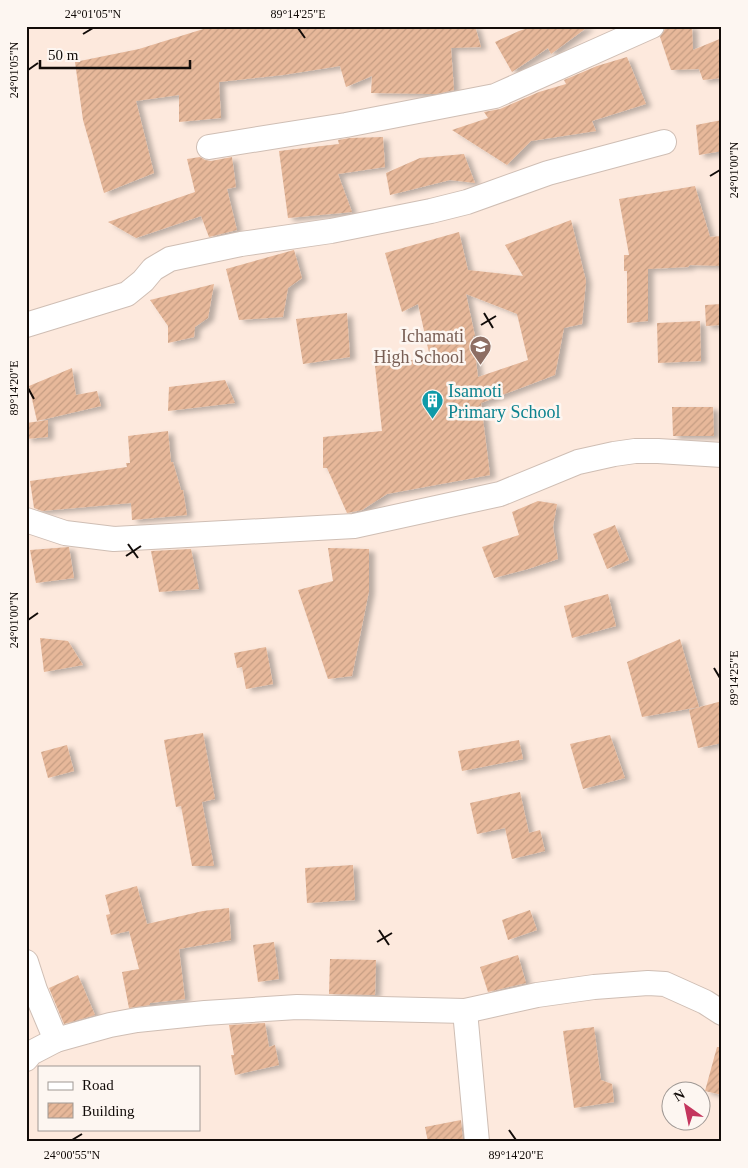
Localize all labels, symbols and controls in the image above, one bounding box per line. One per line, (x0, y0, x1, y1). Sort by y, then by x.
text: 24°01'05"N (65, 7, 122, 21)
text: 89°14'25"E (270, 7, 326, 21)
scale bar (40, 38, 190, 70)
text: 24°01'05"N (7, 41, 21, 98)
text: 50 m (48, 47, 79, 63)
text: 24°01'00"N (727, 141, 741, 198)
place label: Ichamati High School (373, 326, 464, 367)
school or university icon: Ichamati High School (468, 334, 492, 365)
text: 89°14'20"E (7, 360, 21, 416)
place label: Isamoti Primary School (448, 381, 561, 422)
building icon: Isamoti Primary School (420, 389, 444, 420)
text: 24°01'00"N (7, 591, 21, 648)
text: 89°14'25"E (727, 650, 741, 706)
legend (38, 1066, 200, 1130)
text: Road (82, 1077, 114, 1093)
north arrow (660, 1080, 710, 1130)
text: N (671, 1086, 688, 1105)
text: Building (82, 1103, 135, 1119)
text: 24°00'55"N (44, 1148, 101, 1162)
text: 89°14'20"E (488, 1148, 544, 1162)

